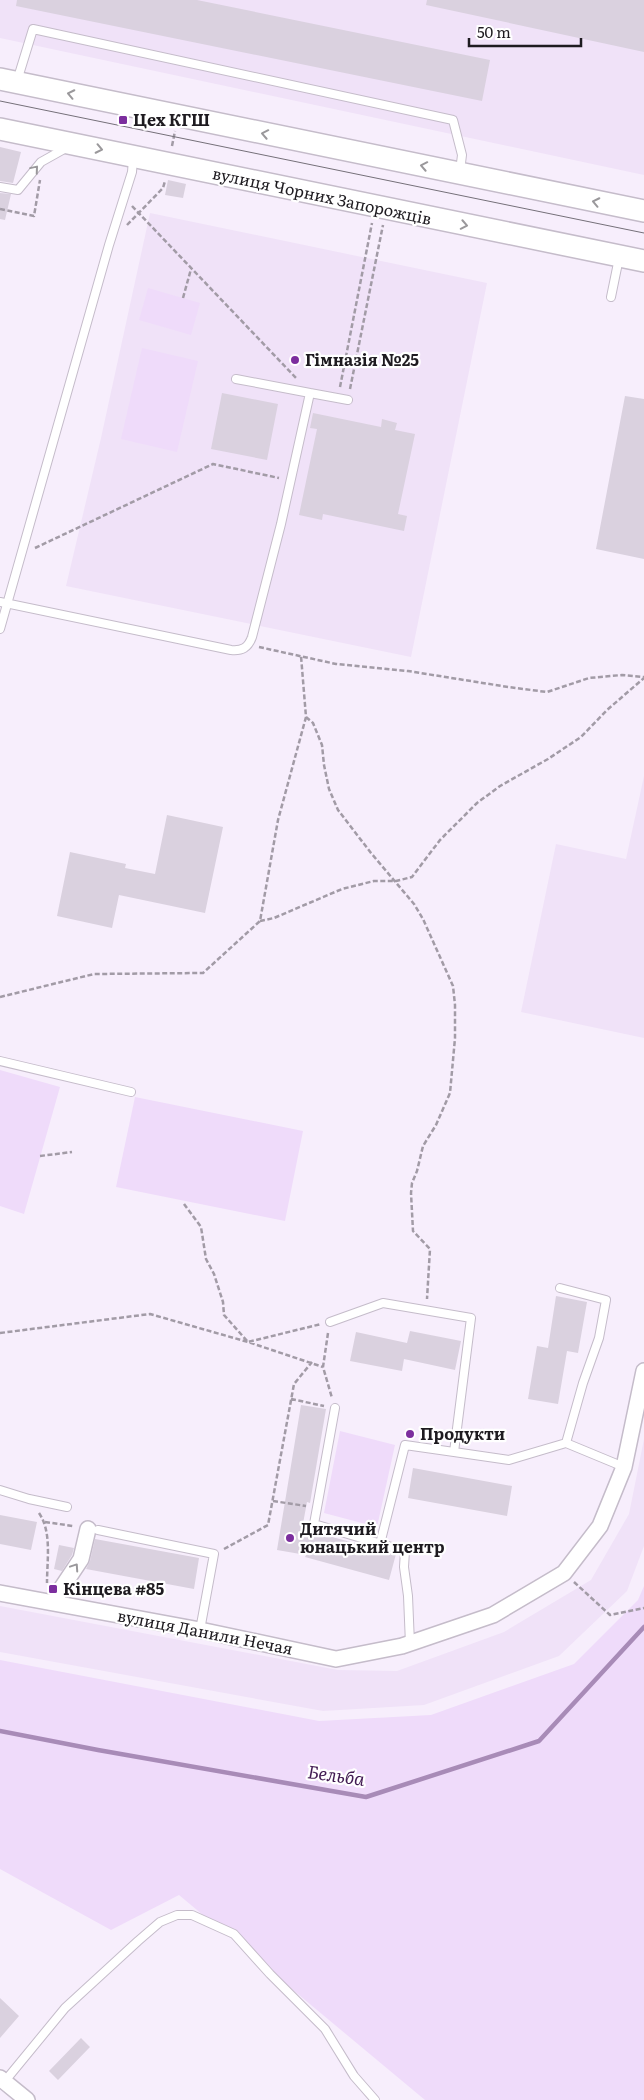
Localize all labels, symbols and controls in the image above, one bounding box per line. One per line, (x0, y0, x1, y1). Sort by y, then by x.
scale bar (469, 15, 582, 47)
text: 50 m (477, 20, 511, 43)
one-way arrow (67, 89, 76, 100)
place label: Цех КГШ (133, 107, 210, 131)
marker: Цех КГШ (117, 114, 129, 126)
one-way arrow (260, 130, 269, 140)
one-way arrow (95, 144, 103, 154)
street label: вулиця Чорних Запорожців (210, 160, 434, 230)
one-way arrow (420, 162, 428, 172)
one-way arrow (30, 166, 39, 175)
one-way arrow (592, 197, 601, 207)
one-way arrow (459, 219, 468, 230)
place label: Гімназія №25 (305, 347, 419, 371)
marker: Гімназія №25 (289, 354, 301, 366)
place label: Продукти (420, 1421, 505, 1445)
marker: Продукти (404, 1428, 416, 1440)
place label: Дитячий юнацький центр (300, 1516, 445, 1558)
marker: Дитячий юнацький центр (284, 1532, 296, 1544)
one-way arrow (69, 1564, 78, 1573)
place label: Кінцева #85 (63, 1576, 164, 1600)
marker: Кінцева #85 (47, 1583, 59, 1595)
street label: вулиця Данили Нечая (115, 1602, 295, 1660)
water label: Бельба (306, 1757, 367, 1792)

